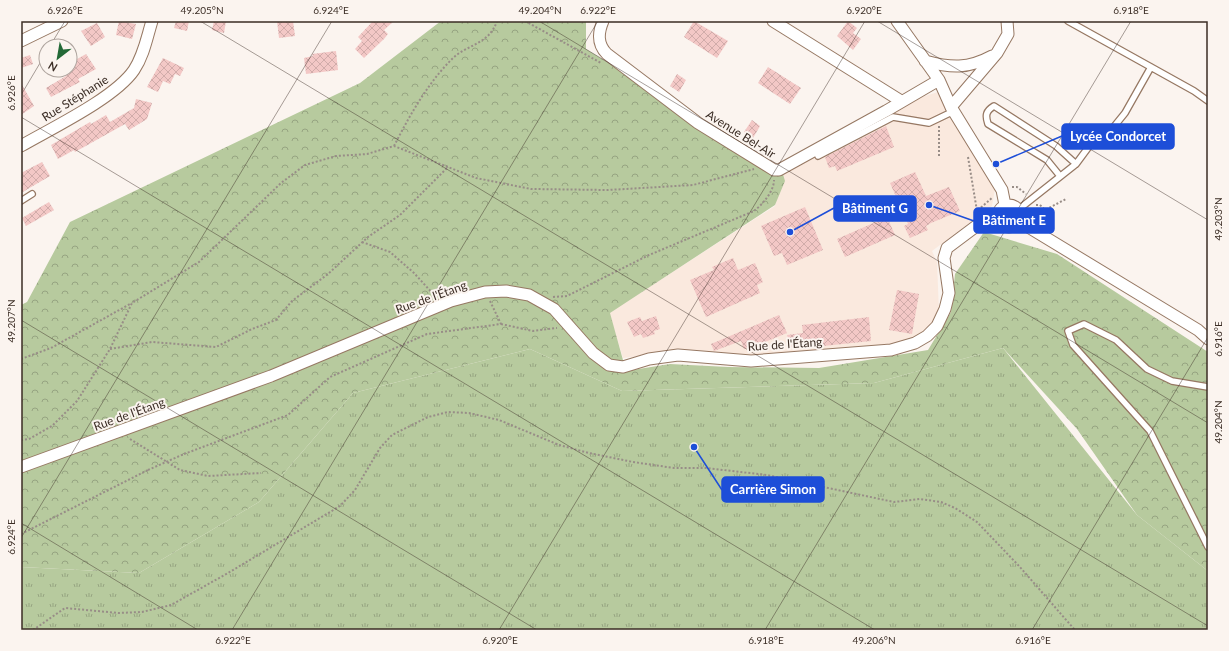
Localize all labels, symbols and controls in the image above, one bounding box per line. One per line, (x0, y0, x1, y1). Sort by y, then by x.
text: 6.926°E (47, 4, 83, 16)
text: 49.205°N (180, 4, 224, 16)
text: 6.924°E (313, 4, 349, 16)
text: 49.204°N (518, 4, 562, 16)
text: 6.922°E (580, 4, 616, 16)
text: 6.920°E (846, 4, 882, 16)
text: 6.918°E (1113, 4, 1149, 16)
north arrow (38, 38, 78, 78)
text: N (46, 59, 60, 75)
street label: Rue Stéphanie (39, 72, 111, 124)
text: 6.926°E (5, 75, 17, 111)
street label: Avenue Bel-Air (703, 107, 779, 162)
callout: Lycée Condorcet (1062, 124, 1174, 149)
text: Lycée Condorcet (1070, 128, 1166, 144)
callout: Bâtiment G (834, 196, 916, 221)
text: 49.203°N (1212, 197, 1224, 241)
text: Bâtiment G (842, 200, 908, 216)
callout: Bâtiment E (974, 208, 1054, 233)
text: Bâtiment E (982, 212, 1046, 228)
street label: Rue de l'Étang (393, 277, 469, 317)
text: 49.207°N (5, 299, 17, 343)
text: 6.916°E (1212, 321, 1224, 357)
street label: Rue de l'Étang (747, 334, 823, 354)
street label: Rue de l'Étang (91, 394, 167, 434)
text: 49.204°N (1212, 400, 1224, 444)
callout: Carrière Simon (722, 477, 824, 502)
text: Carrière Simon (730, 481, 816, 497)
text: 6.924°E (5, 519, 17, 555)
text: 6.922°E (215, 634, 251, 646)
text: 6.920°E (482, 634, 518, 646)
text: 6.918°E (748, 634, 784, 646)
text: 49.206°N (852, 634, 896, 646)
text: 6.916°E (1015, 634, 1051, 646)

